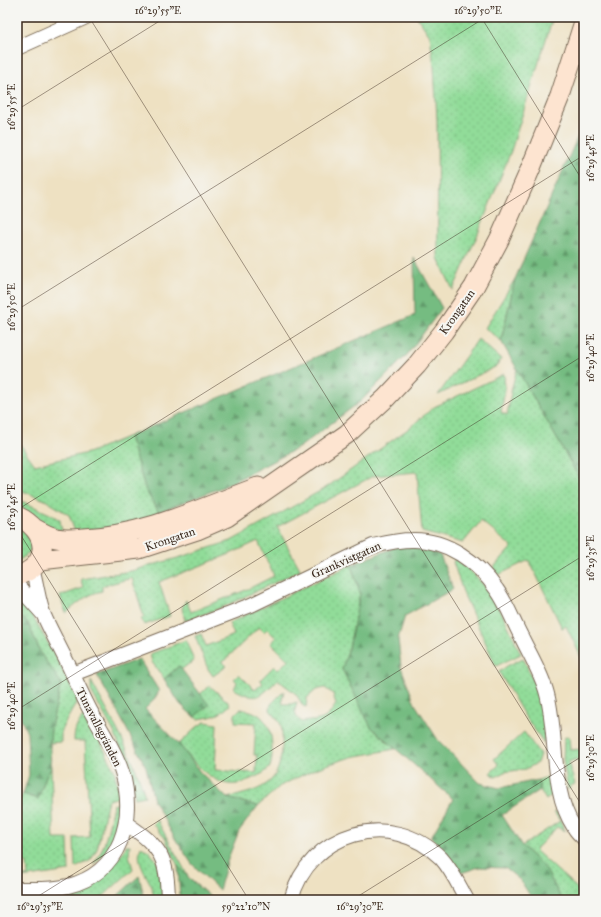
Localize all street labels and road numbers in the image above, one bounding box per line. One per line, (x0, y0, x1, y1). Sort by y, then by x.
street label: Krongatan (436, 286, 479, 338)
street label: Krongatan (143, 524, 198, 555)
street label: Grankvistgatan (309, 538, 384, 582)
street label: Tunavallsgränden (72, 685, 125, 770)

